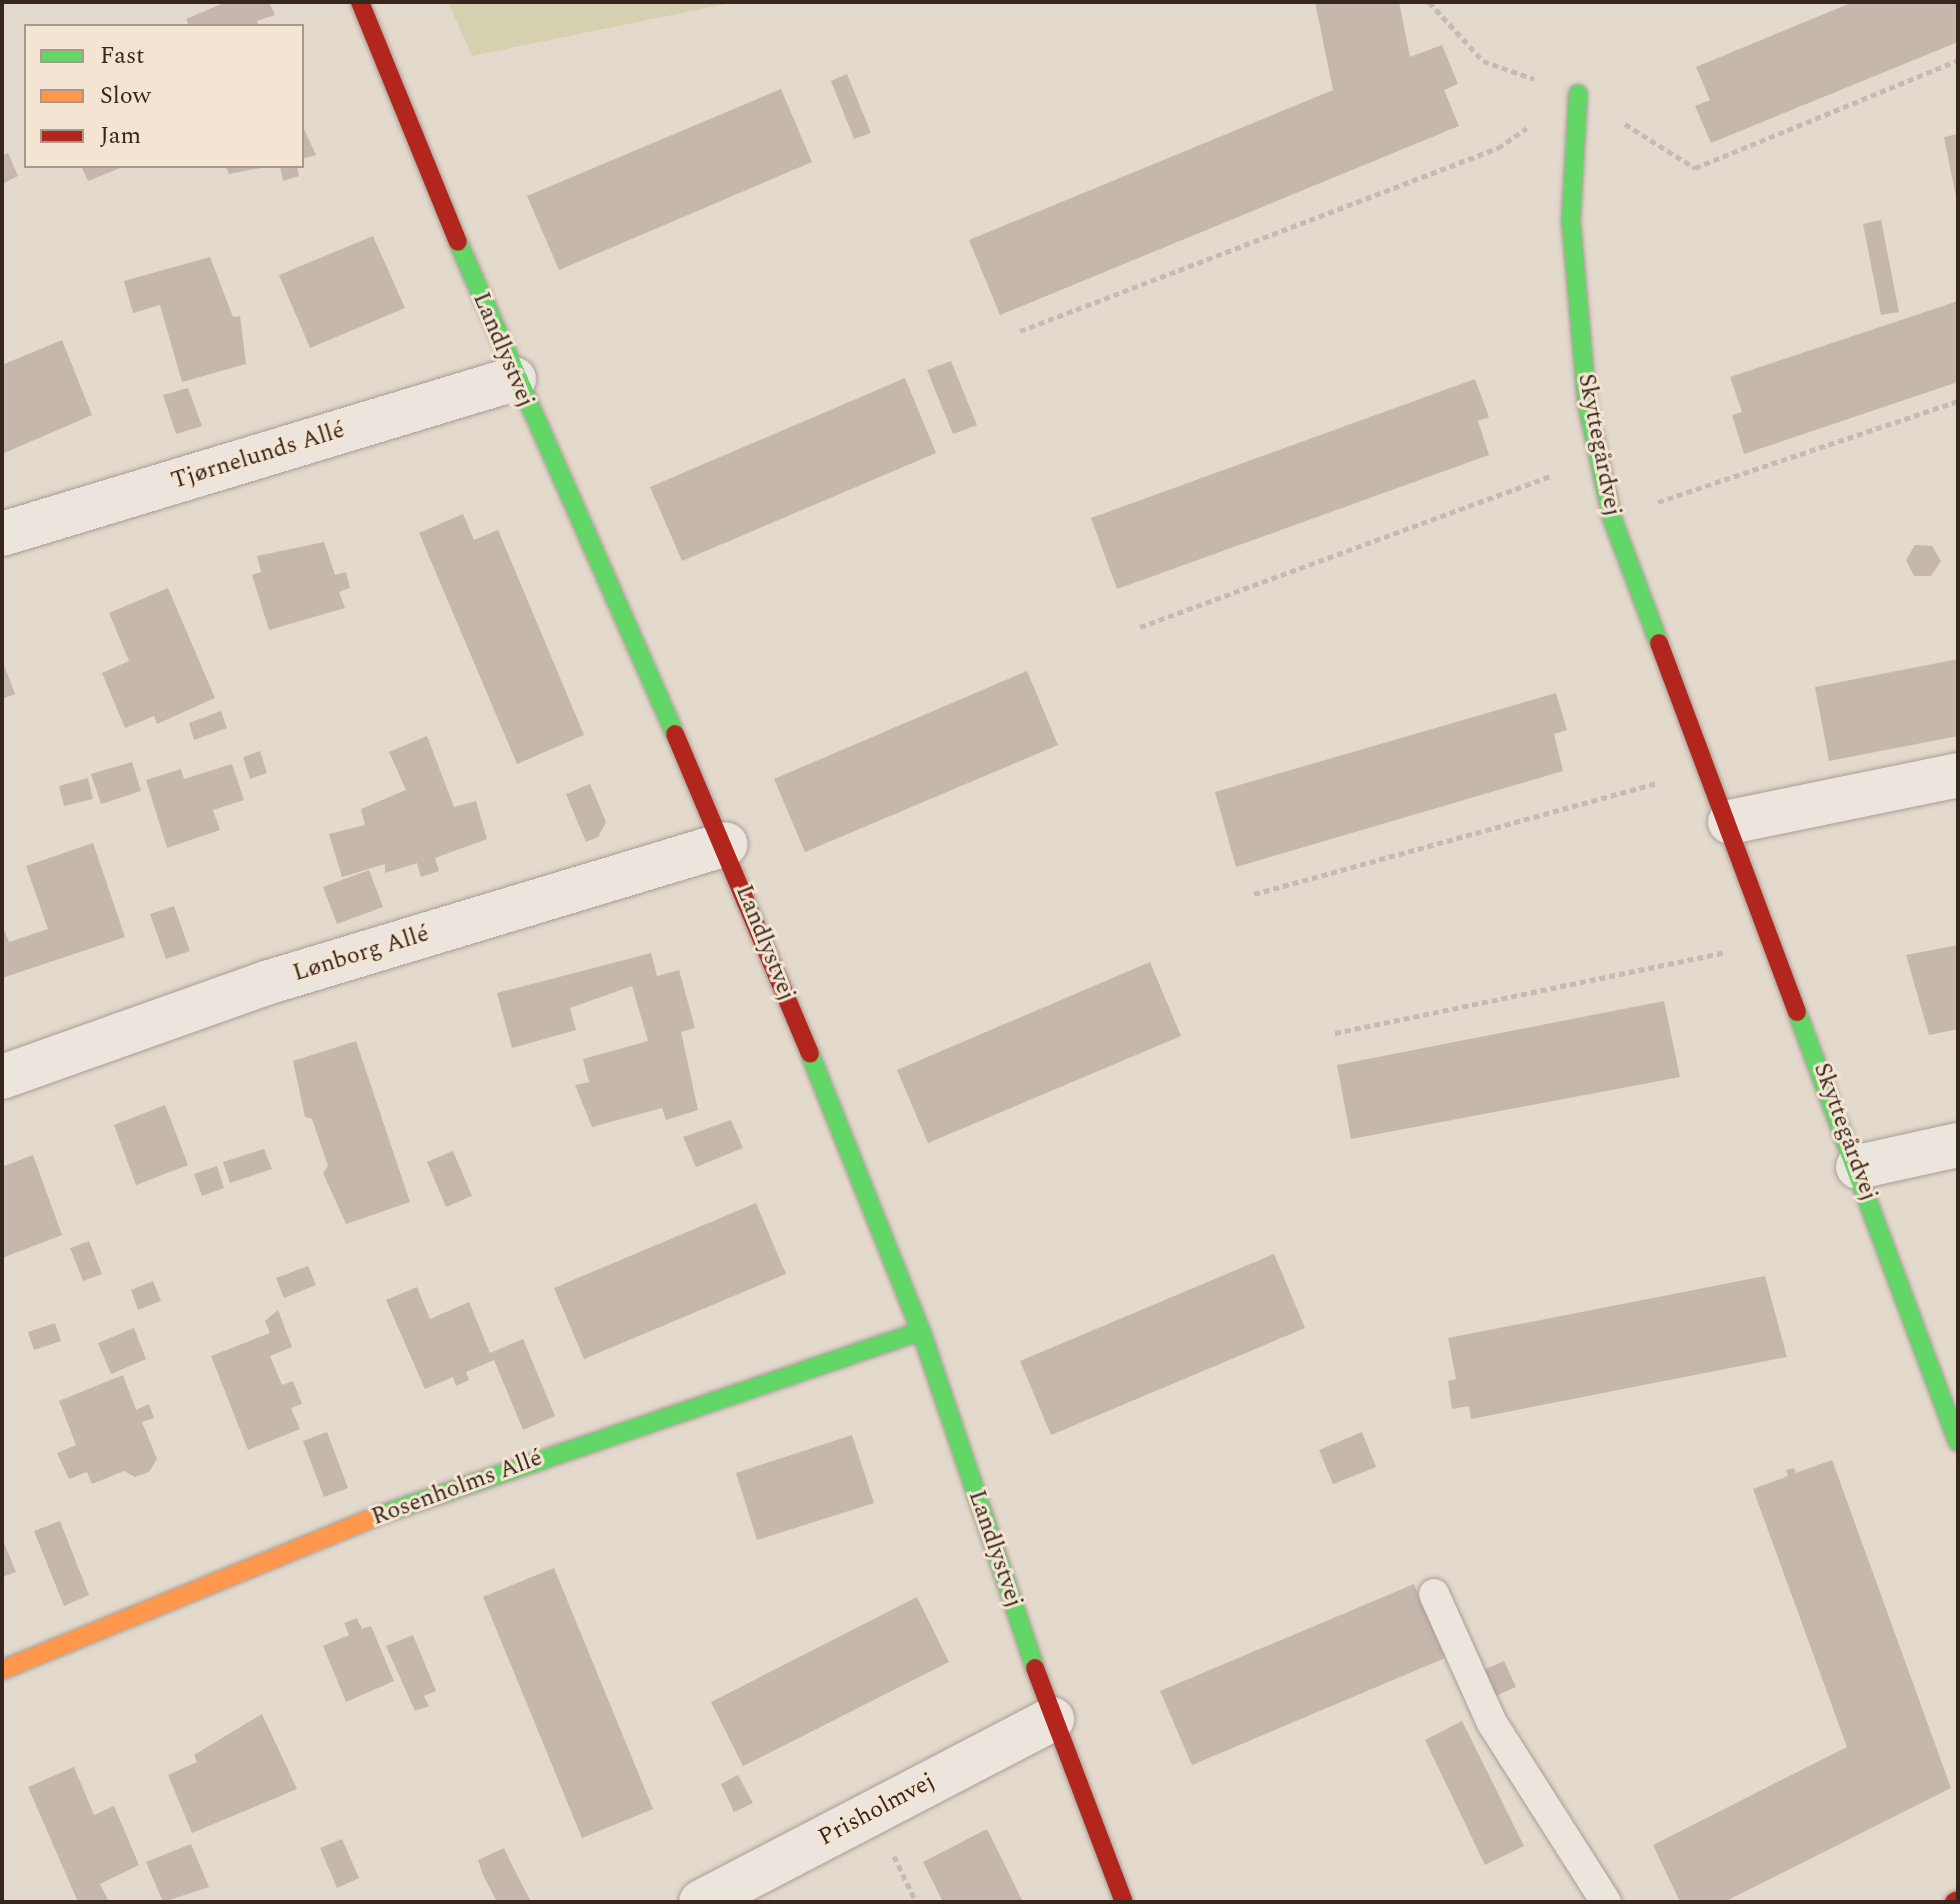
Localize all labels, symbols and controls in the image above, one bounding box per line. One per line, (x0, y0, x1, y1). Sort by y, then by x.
legend (24, 24, 304, 168)
text: Fast (100, 38, 145, 74)
text: Slow (100, 78, 151, 114)
text: Jam (100, 118, 141, 154)
street label: Landlystvej (466, 288, 540, 412)
street label: Skyttegårdvej (1571, 371, 1627, 519)
street label: Tjørnelunds Allé (168, 416, 348, 496)
street label: Landlystvej (729, 881, 801, 1005)
street label: Lønborg Allé (290, 920, 432, 988)
street label: Skyttegårdvej (1807, 1059, 1883, 1205)
street label: Rosenholms Allé (368, 1444, 546, 1532)
street label: Landlystvej (961, 1487, 1029, 1611)
street label: Prisholmvej (814, 1767, 940, 1853)

